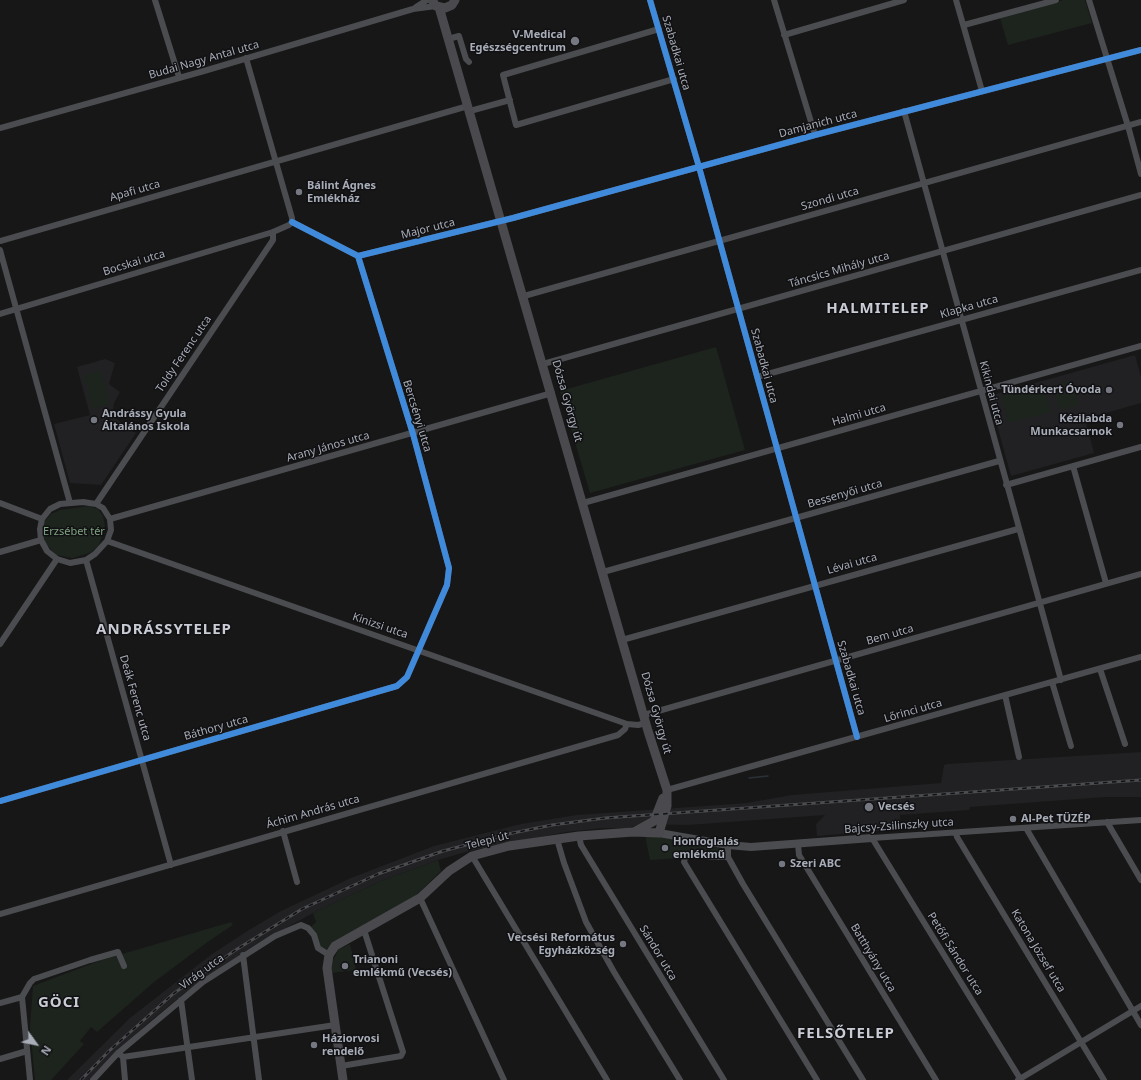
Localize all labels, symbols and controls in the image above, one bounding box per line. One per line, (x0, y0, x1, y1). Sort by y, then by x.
street label: Szabadkai utca (659, 14, 693, 92)
place label: V-Medical Egészségcentrum (469, 28, 566, 54)
marker: V-Medical Egészségcentrum (569, 35, 581, 47)
street label: Budai Nagy Antal utca (147, 38, 261, 82)
street label: Damjanich utca (778, 107, 858, 141)
street label: Apafi utca (108, 178, 162, 204)
place label: Bálint Ágnes Emlékház (307, 179, 376, 205)
street label: Szondi utca (800, 184, 860, 214)
marker: Bálint Ágnes Emlékház (294, 187, 304, 197)
street label: Major utca (400, 216, 456, 242)
street label: Bocskai utca (101, 247, 167, 279)
street label: Táncsics Mihály utca (787, 249, 891, 291)
street label: Klapka utca (938, 292, 1000, 322)
district label: HALMITELEP (826, 300, 930, 318)
street label: Toldy Ferenc utca (153, 313, 215, 395)
street label: Szabadkai utca (748, 327, 780, 405)
street label: Dózsa György út (549, 358, 585, 444)
street label: Kikindai utca (976, 359, 1006, 427)
street label: Bercsényi utca (400, 378, 434, 454)
place label: Tündérkert Óvoda (1001, 383, 1101, 397)
marker: Tündérkert Óvoda (1104, 385, 1114, 395)
street label: Halmi utca (831, 401, 887, 429)
place label: Andrássy Gyula Általános Iskola (102, 407, 190, 433)
place label: Kézilabda Munkacsarnok (1030, 412, 1112, 438)
marker: Andrássy Gyula Általános Iskola (89, 415, 99, 425)
marker: Kézilabda Munkacsarnok (1115, 420, 1125, 430)
street label: Arany János utca (285, 429, 371, 465)
street label: Bessenyői utca (806, 477, 884, 511)
park label: Erzsébet tér (43, 525, 105, 539)
street label: Lévai utca (825, 551, 879, 577)
street label: Kinizsi utca (351, 610, 409, 642)
district label: ANDRÁSSYTELEP (96, 621, 232, 639)
street label: Bem utca (865, 622, 915, 648)
street label: Szabadkai utca (834, 639, 868, 717)
street label: Deák Ferenc utca (116, 654, 154, 742)
street label: Dózsa György út (638, 670, 674, 756)
street label: Lőrinci utca (882, 696, 944, 726)
street label: Báthory utca (182, 713, 250, 743)
street label: Áchim András utca (265, 792, 361, 832)
place label: Vecsés (878, 800, 915, 814)
marker: Vecsés (863, 801, 875, 813)
place label: Al-Pet TÜZÉP (1021, 812, 1090, 826)
marker: Al-Pet TÜZÉP (1008, 814, 1018, 824)
street label: Bajcsy-Zsilinszky utca (844, 816, 954, 836)
street label: Telepi út (464, 829, 510, 853)
place label: Honfoglalás emlékmű (673, 835, 739, 861)
marker: Honfoglalás emlékmű (660, 843, 670, 853)
place label: Szeri ABC (790, 857, 841, 871)
marker: Szeri ABC (777, 859, 787, 869)
street label: Katona József utca (1008, 907, 1068, 995)
street label: Petőfi Sándor utca (924, 910, 986, 998)
street label: Batthyány utca (847, 921, 899, 995)
street label: Sándor utca (636, 923, 680, 983)
place label: Vecsési Református Egyházközség (507, 931, 615, 957)
marker: Vecsési Református Egyházközség (618, 939, 628, 949)
street label: Virág utca (177, 951, 227, 993)
place label: Trianoni emlékmű (Vecsés) (353, 953, 452, 979)
marker: Trianoni emlékmű (Vecsés) (340, 961, 350, 971)
district label: GÖCI (38, 994, 80, 1012)
north arrow (16, 1024, 56, 1064)
district label: FELSŐTELEP (797, 1025, 895, 1043)
place label: Háziorvosi rendelő (322, 1032, 379, 1058)
marker: Háziorvosi rendelő (309, 1040, 319, 1050)
text: N (38, 1043, 55, 1059)

